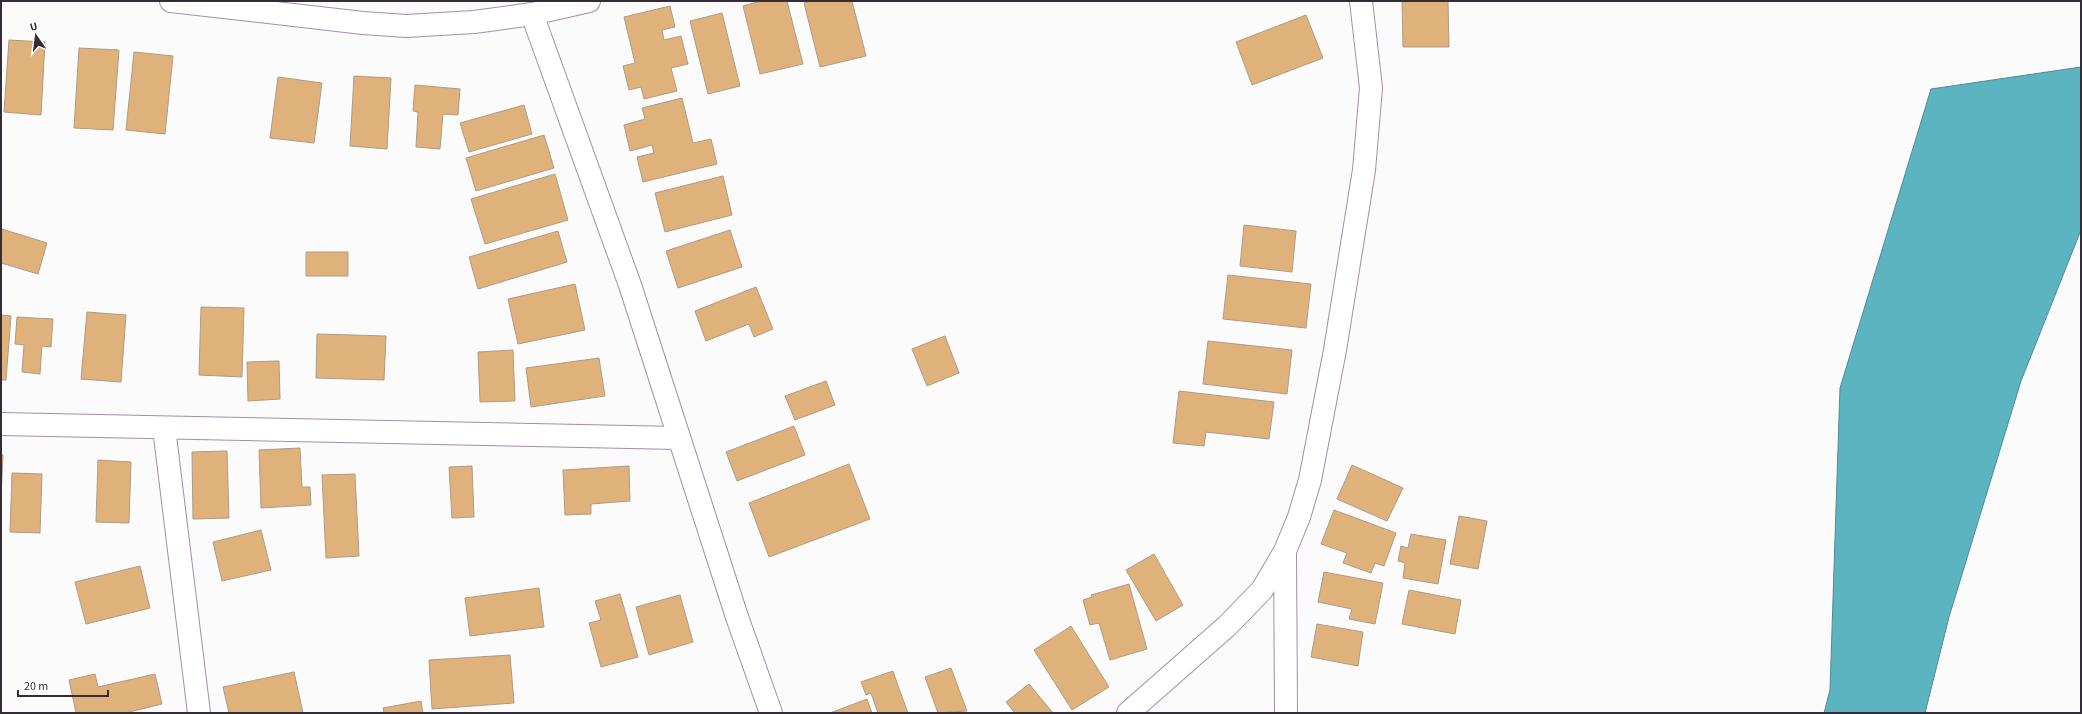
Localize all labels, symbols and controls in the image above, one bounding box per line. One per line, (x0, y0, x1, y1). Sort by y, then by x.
north arrow (16, 16, 56, 56)
text: U (28, 19, 39, 35)
scale bar (18, 672, 108, 698)
text: 20 m (24, 678, 48, 695)

